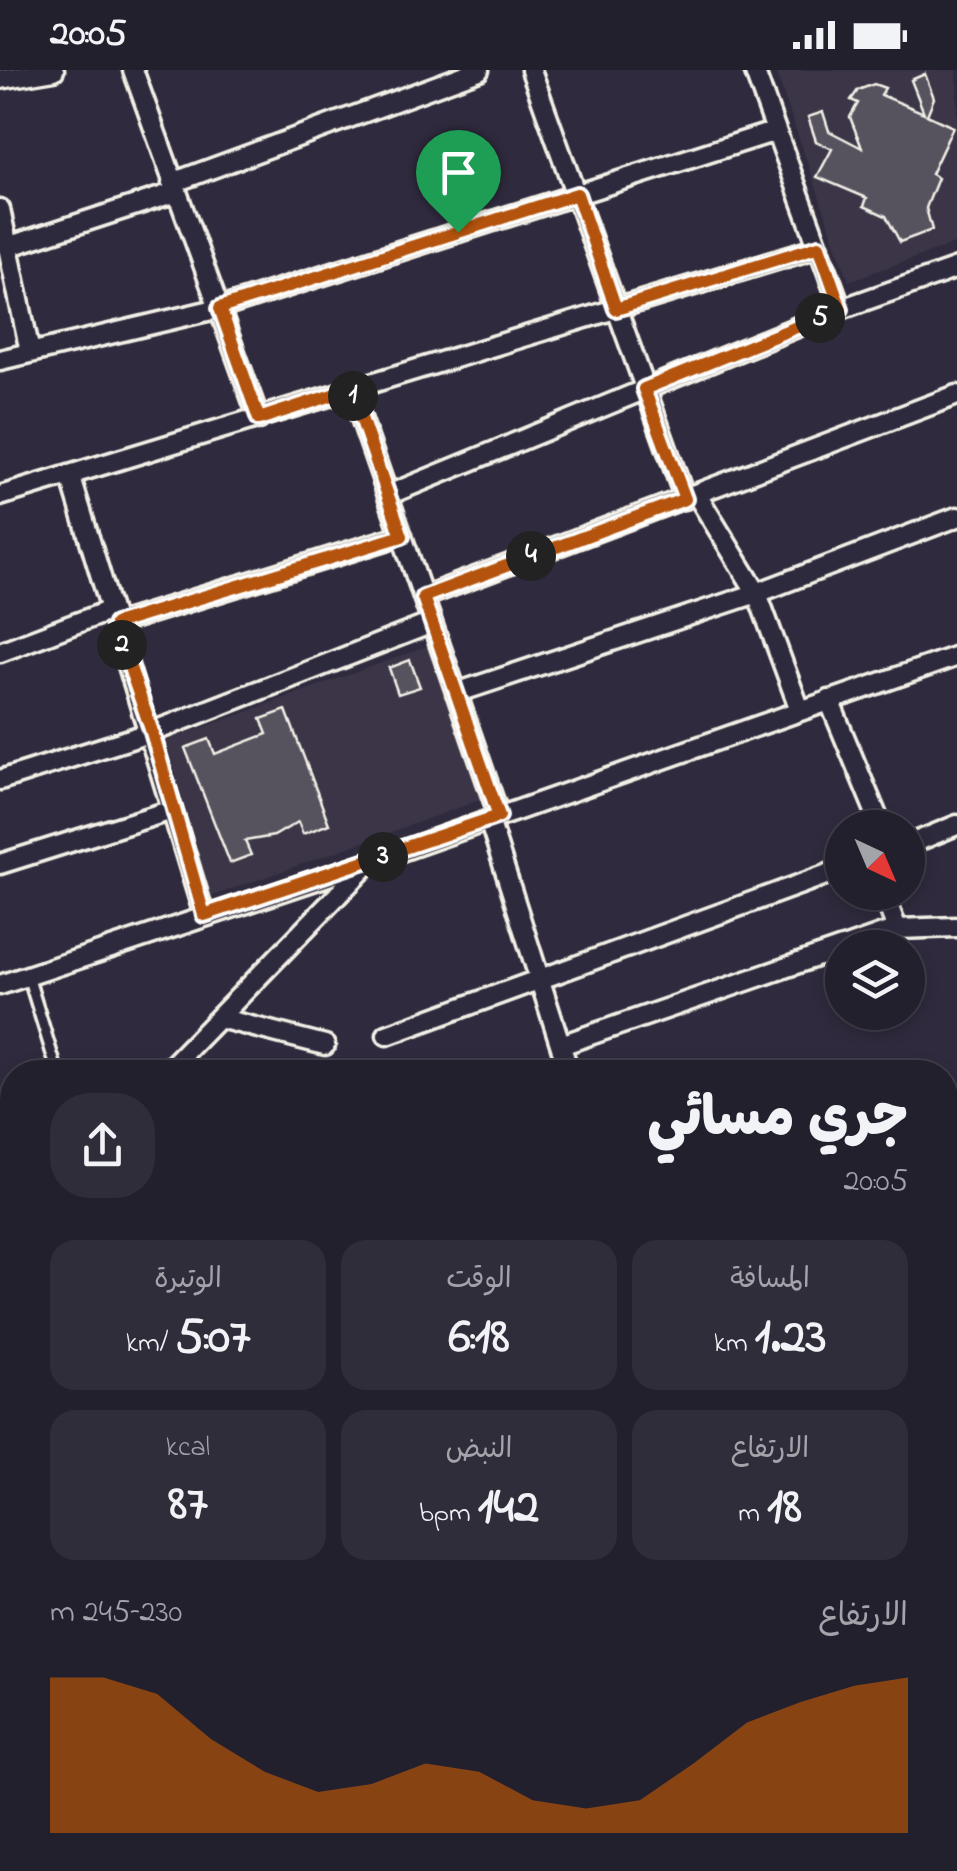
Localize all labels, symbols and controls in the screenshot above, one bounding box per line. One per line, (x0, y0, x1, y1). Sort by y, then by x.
text: 20:05 (50, 7, 127, 63)
pin (416, 130, 501, 233)
icon: arrive (431, 145, 486, 200)
pin: 5 (795, 293, 845, 343)
text: 5 (812, 297, 828, 338)
pin: 1 (328, 371, 378, 421)
text: 1 (349, 375, 357, 416)
pin: 4 (506, 531, 556, 581)
text: 4 (525, 535, 537, 576)
pin: 2 (97, 620, 147, 670)
text: 2 (115, 624, 129, 665)
north arrow (825, 810, 925, 910)
map controls (825, 810, 925, 1030)
pin: 3 (358, 832, 408, 882)
text: 3 (377, 836, 389, 877)
button: layers (825, 930, 925, 1030)
text: جري مسائي (648, 1081, 908, 1161)
button: share (50, 1093, 155, 1198)
text: 20:05 (843, 1159, 908, 1206)
text: الوتيرة (154, 1260, 222, 1301)
text: الوقت (446, 1260, 512, 1301)
text: المسافة (730, 1260, 810, 1301)
text: 5:07 (175, 1302, 250, 1375)
text: 6:18 (449, 1302, 509, 1375)
text: 1.23 (755, 1302, 826, 1375)
text: /km (126, 1324, 175, 1365)
text: km (714, 1324, 755, 1365)
text: kcal (166, 1428, 210, 1469)
text: النبض (446, 1430, 512, 1471)
text: الارتفاع (731, 1430, 809, 1471)
text: 87 (168, 1469, 208, 1542)
text: 142 (478, 1472, 539, 1545)
text: 18 (767, 1472, 802, 1545)
text: bpm (419, 1494, 478, 1535)
text: m (738, 1494, 767, 1535)
text: 230–245 m (50, 1590, 182, 1637)
text: الارتفاع (818, 1594, 908, 1641)

